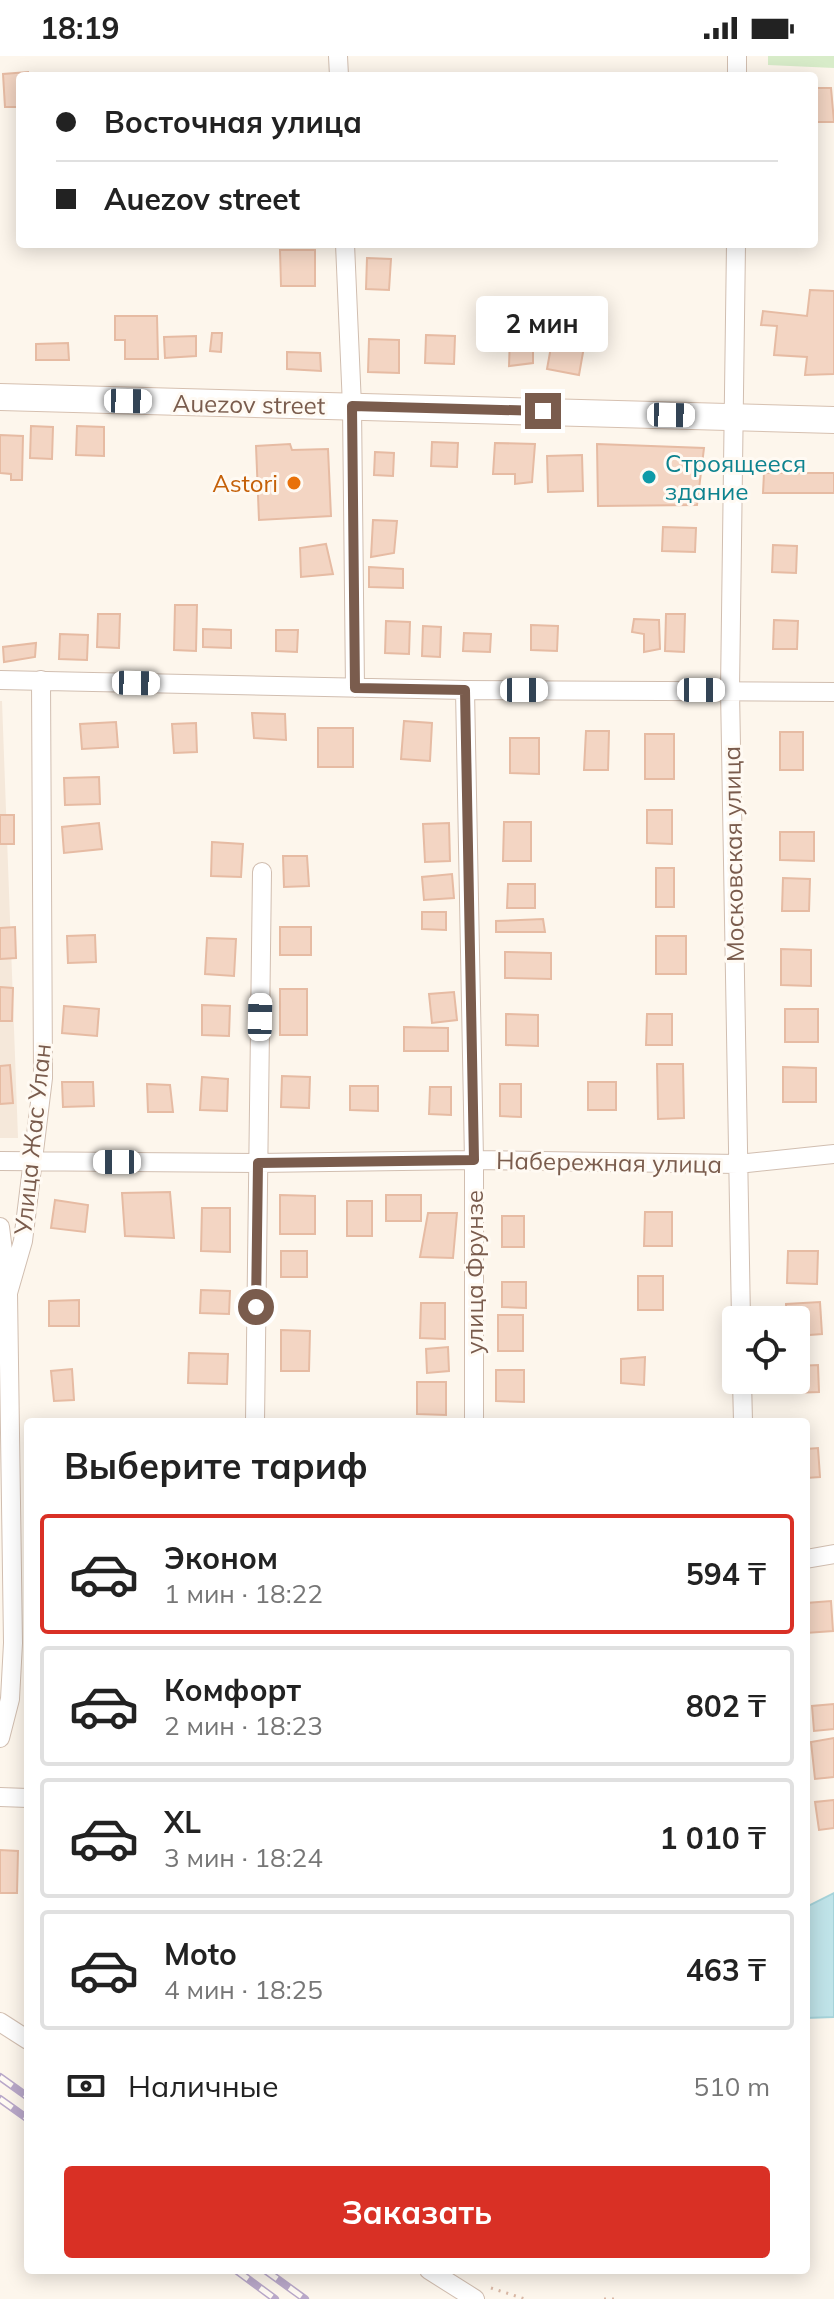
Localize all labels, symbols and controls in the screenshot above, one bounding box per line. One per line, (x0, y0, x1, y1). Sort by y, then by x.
text: 18:19 (40, 9, 119, 47)
text: Восточная улица (104, 103, 362, 141)
text: Auezov street (104, 180, 300, 218)
callout: 2 мин (477, 295, 609, 351)
text: 2 мин (506, 307, 578, 340)
street label: Auezov street (172, 388, 326, 420)
car (104, 389, 152, 413)
route end (525, 393, 561, 429)
car (647, 403, 695, 427)
place label: Строящееся здание (665, 448, 806, 506)
place label: Astori (212, 468, 278, 498)
marker: Строящееся здание (640, 468, 658, 486)
marker: Astori (285, 474, 303, 492)
car (112, 671, 160, 695)
car (500, 678, 548, 702)
car (677, 678, 725, 702)
street label: Московская улица (716, 746, 750, 962)
car (248, 993, 272, 1041)
street label: Улица Жас Улан (7, 1042, 57, 1237)
street label: Набережная улица (496, 1145, 722, 1179)
car (93, 1150, 141, 1174)
street label: улица Фрунзе (459, 1190, 489, 1354)
route start (238, 1289, 274, 1325)
map controls (722, 1306, 810, 1394)
button: locate (722, 1306, 810, 1394)
text: Выберите тариф (64, 1443, 368, 1488)
icon: car (68, 1538, 140, 1610)
text: Эконом (164, 1539, 278, 1577)
text: 594 ₸ (686, 1555, 766, 1593)
text: 1 мин · 18:22 (164, 1577, 323, 1610)
icon: car (68, 1670, 140, 1742)
text: Комфорт (164, 1671, 301, 1709)
text: 802 ₸ (686, 1687, 766, 1725)
text: 2 мин · 18:23 (164, 1709, 323, 1742)
icon: car (68, 1802, 140, 1874)
text: XL (164, 1803, 201, 1841)
text: 1 010 ₸ (660, 1819, 766, 1857)
text: 3 мин · 18:24 (164, 1841, 323, 1874)
icon: car (68, 1934, 140, 2006)
text: Moto (164, 1935, 237, 1973)
text: 463 ₸ (686, 1951, 766, 1989)
text: 4 мин · 18:25 (164, 1973, 323, 2006)
icon: cash (64, 2064, 108, 2108)
text: Наличные (128, 2067, 279, 2105)
text: 510 m (694, 2070, 770, 2103)
button: Заказать (64, 2166, 770, 2258)

